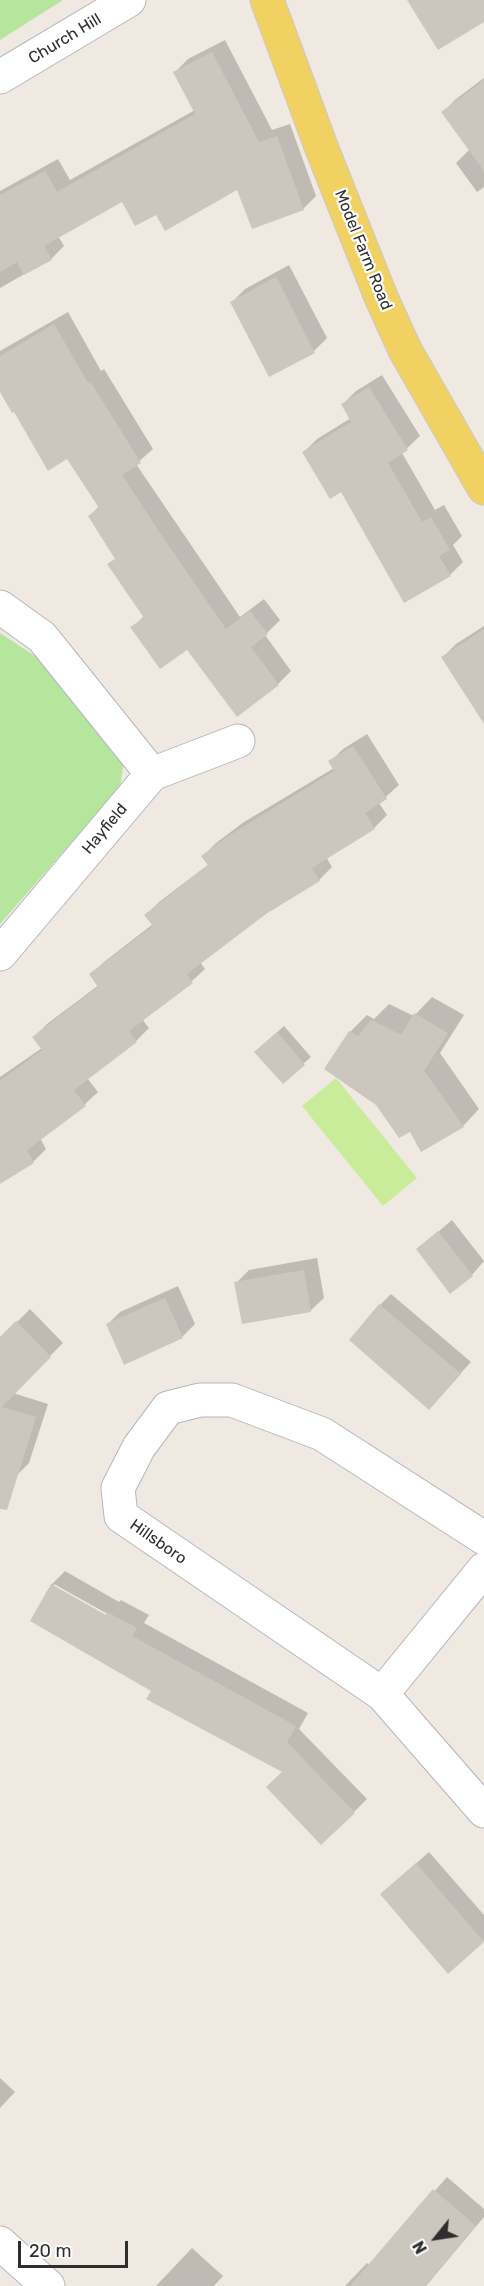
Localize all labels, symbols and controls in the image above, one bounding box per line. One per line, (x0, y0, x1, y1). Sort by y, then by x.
street label: Church Hill (25, 10, 105, 68)
street label: Model Farm Road (330, 187, 396, 313)
street label: Hayfield (78, 800, 132, 858)
street label: Hillsboro (126, 1515, 190, 1569)
north arrow (406, 2208, 466, 2268)
scale bar (21, 2229, 130, 2267)
text: N (409, 2238, 431, 2257)
text: 20 m (29, 2240, 71, 2262)

